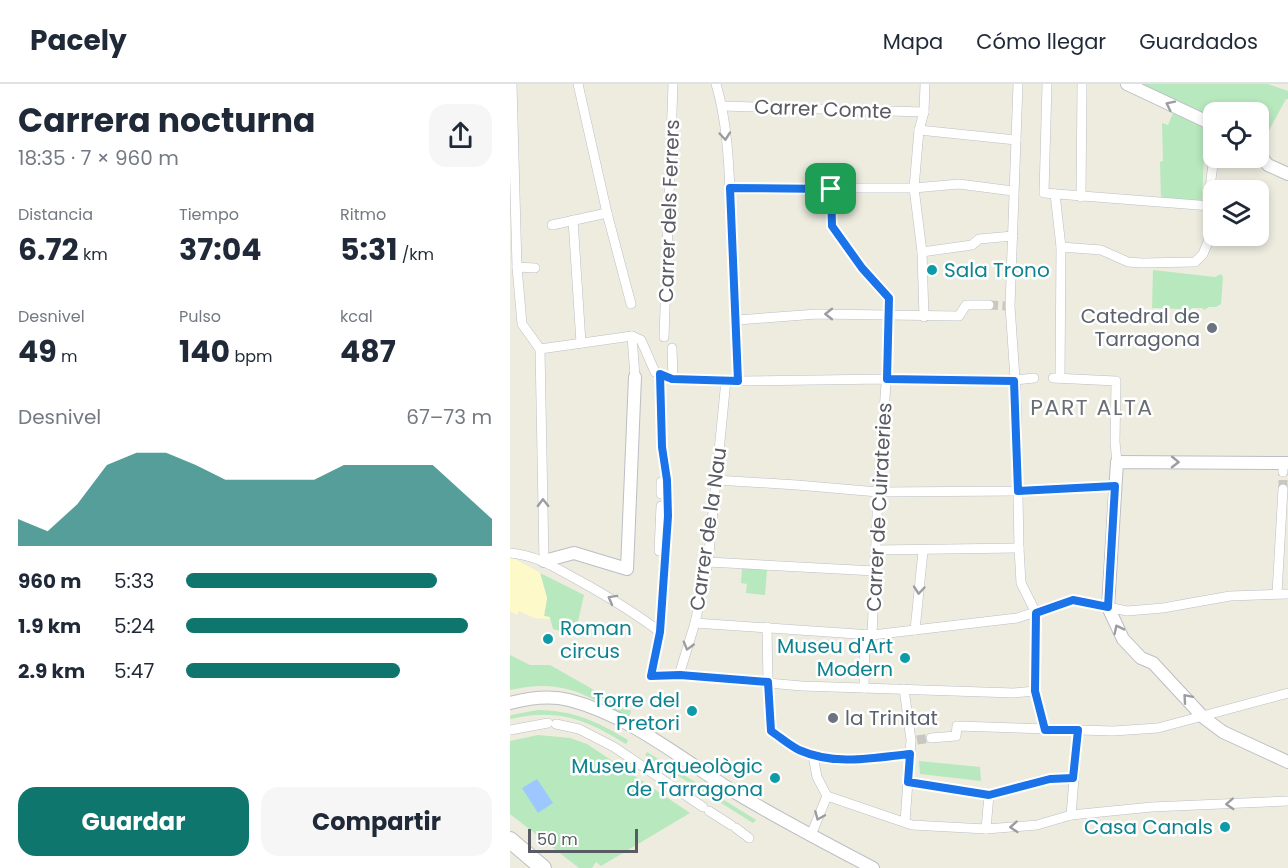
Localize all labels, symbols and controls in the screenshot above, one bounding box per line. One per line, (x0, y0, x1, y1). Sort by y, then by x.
text: Pacely (30, 21, 127, 60)
text: Mapa (883, 27, 943, 56)
text: Cómo llegar (976, 27, 1106, 56)
text: Guardados (1139, 27, 1258, 56)
street label: Carrer Comte (754, 93, 892, 125)
text: Carrera nocturna (18, 97, 315, 144)
one-way arrow (1166, 100, 1177, 112)
map controls (1203, 102, 1269, 246)
button: locate (1203, 102, 1269, 168)
button: share (429, 104, 492, 167)
street label: Carrer dels Ferrers (652, 119, 686, 303)
one-way arrow (718, 131, 731, 140)
text: 18:35 · 7 × 960 m (18, 144, 179, 172)
pin (805, 163, 856, 214)
icon: arrive (814, 172, 847, 205)
button: layers (1203, 180, 1269, 246)
text: Distancia (18, 203, 93, 226)
text: Tiempo (179, 203, 239, 226)
text: Ritmo (340, 203, 386, 226)
text: 6.72 (18, 228, 79, 271)
text: 37:04 (179, 228, 262, 271)
text: 5:31 (340, 228, 397, 271)
text: km (79, 243, 108, 266)
text: /km (397, 243, 434, 266)
place label: Sala Trono (944, 256, 1050, 284)
marker: Sala Trono (925, 263, 939, 277)
place label: Catedral de Tarragona (1081, 302, 1200, 353)
text: Desnivel (18, 305, 85, 328)
text: Pulso (179, 305, 221, 328)
text: kcal (340, 305, 373, 328)
one-way arrow (825, 308, 834, 320)
marker: Catedral de Tarragona (1205, 321, 1219, 335)
text: 49 (18, 330, 57, 373)
text: 140 (179, 330, 230, 373)
text: 487 (340, 330, 396, 373)
text: m (57, 345, 78, 368)
text: bpm (230, 345, 273, 368)
district label: PART ALTA (1030, 392, 1154, 423)
street label: Carrer de Cuirateries (860, 402, 898, 612)
text: Desnivel (18, 403, 101, 431)
text: 67–73 m (406, 403, 492, 431)
street label: Carrer de la Nau (683, 446, 733, 612)
one-way arrow (1171, 456, 1180, 468)
one-way arrow (537, 498, 549, 507)
text: 960 m (18, 567, 82, 595)
text: 5:33 (114, 567, 154, 595)
one-way arrow (913, 586, 926, 595)
one-way arrow (608, 594, 618, 606)
text: 1.9 km (18, 612, 81, 640)
text: 5:24 (114, 612, 155, 640)
place label: Roman circus (560, 614, 632, 665)
one-way arrow (1114, 625, 1126, 636)
marker: Roman circus (541, 632, 555, 646)
place label: Museu d'Art Modern (777, 632, 893, 683)
one-way arrow (683, 640, 695, 651)
marker: Museu d'Art Modern (898, 651, 912, 665)
text: 2.9 km (18, 657, 85, 685)
text: 5:47 (114, 657, 154, 685)
place label: Torre del Pretori (593, 686, 680, 737)
one-way arrow (1183, 694, 1194, 705)
marker: Torre del Pretori (685, 704, 699, 718)
place label: la Trinitat (845, 704, 938, 732)
marker: la Trinitat (826, 711, 840, 725)
place label: Museu Arqueològic de Tarragona (571, 752, 763, 803)
marker: Museu Arqueològic de Tarragona (768, 771, 782, 785)
button: Guardar (18, 787, 249, 856)
button: Compartir (261, 787, 492, 856)
one-way arrow (1225, 797, 1234, 810)
one-way arrow (814, 809, 826, 820)
place label: Casa Canals (1084, 813, 1213, 841)
one-way arrow (1010, 820, 1019, 833)
marker: Casa Canals (1218, 820, 1232, 834)
scale bar (528, 826, 638, 854)
text: 50 m (537, 828, 578, 851)

